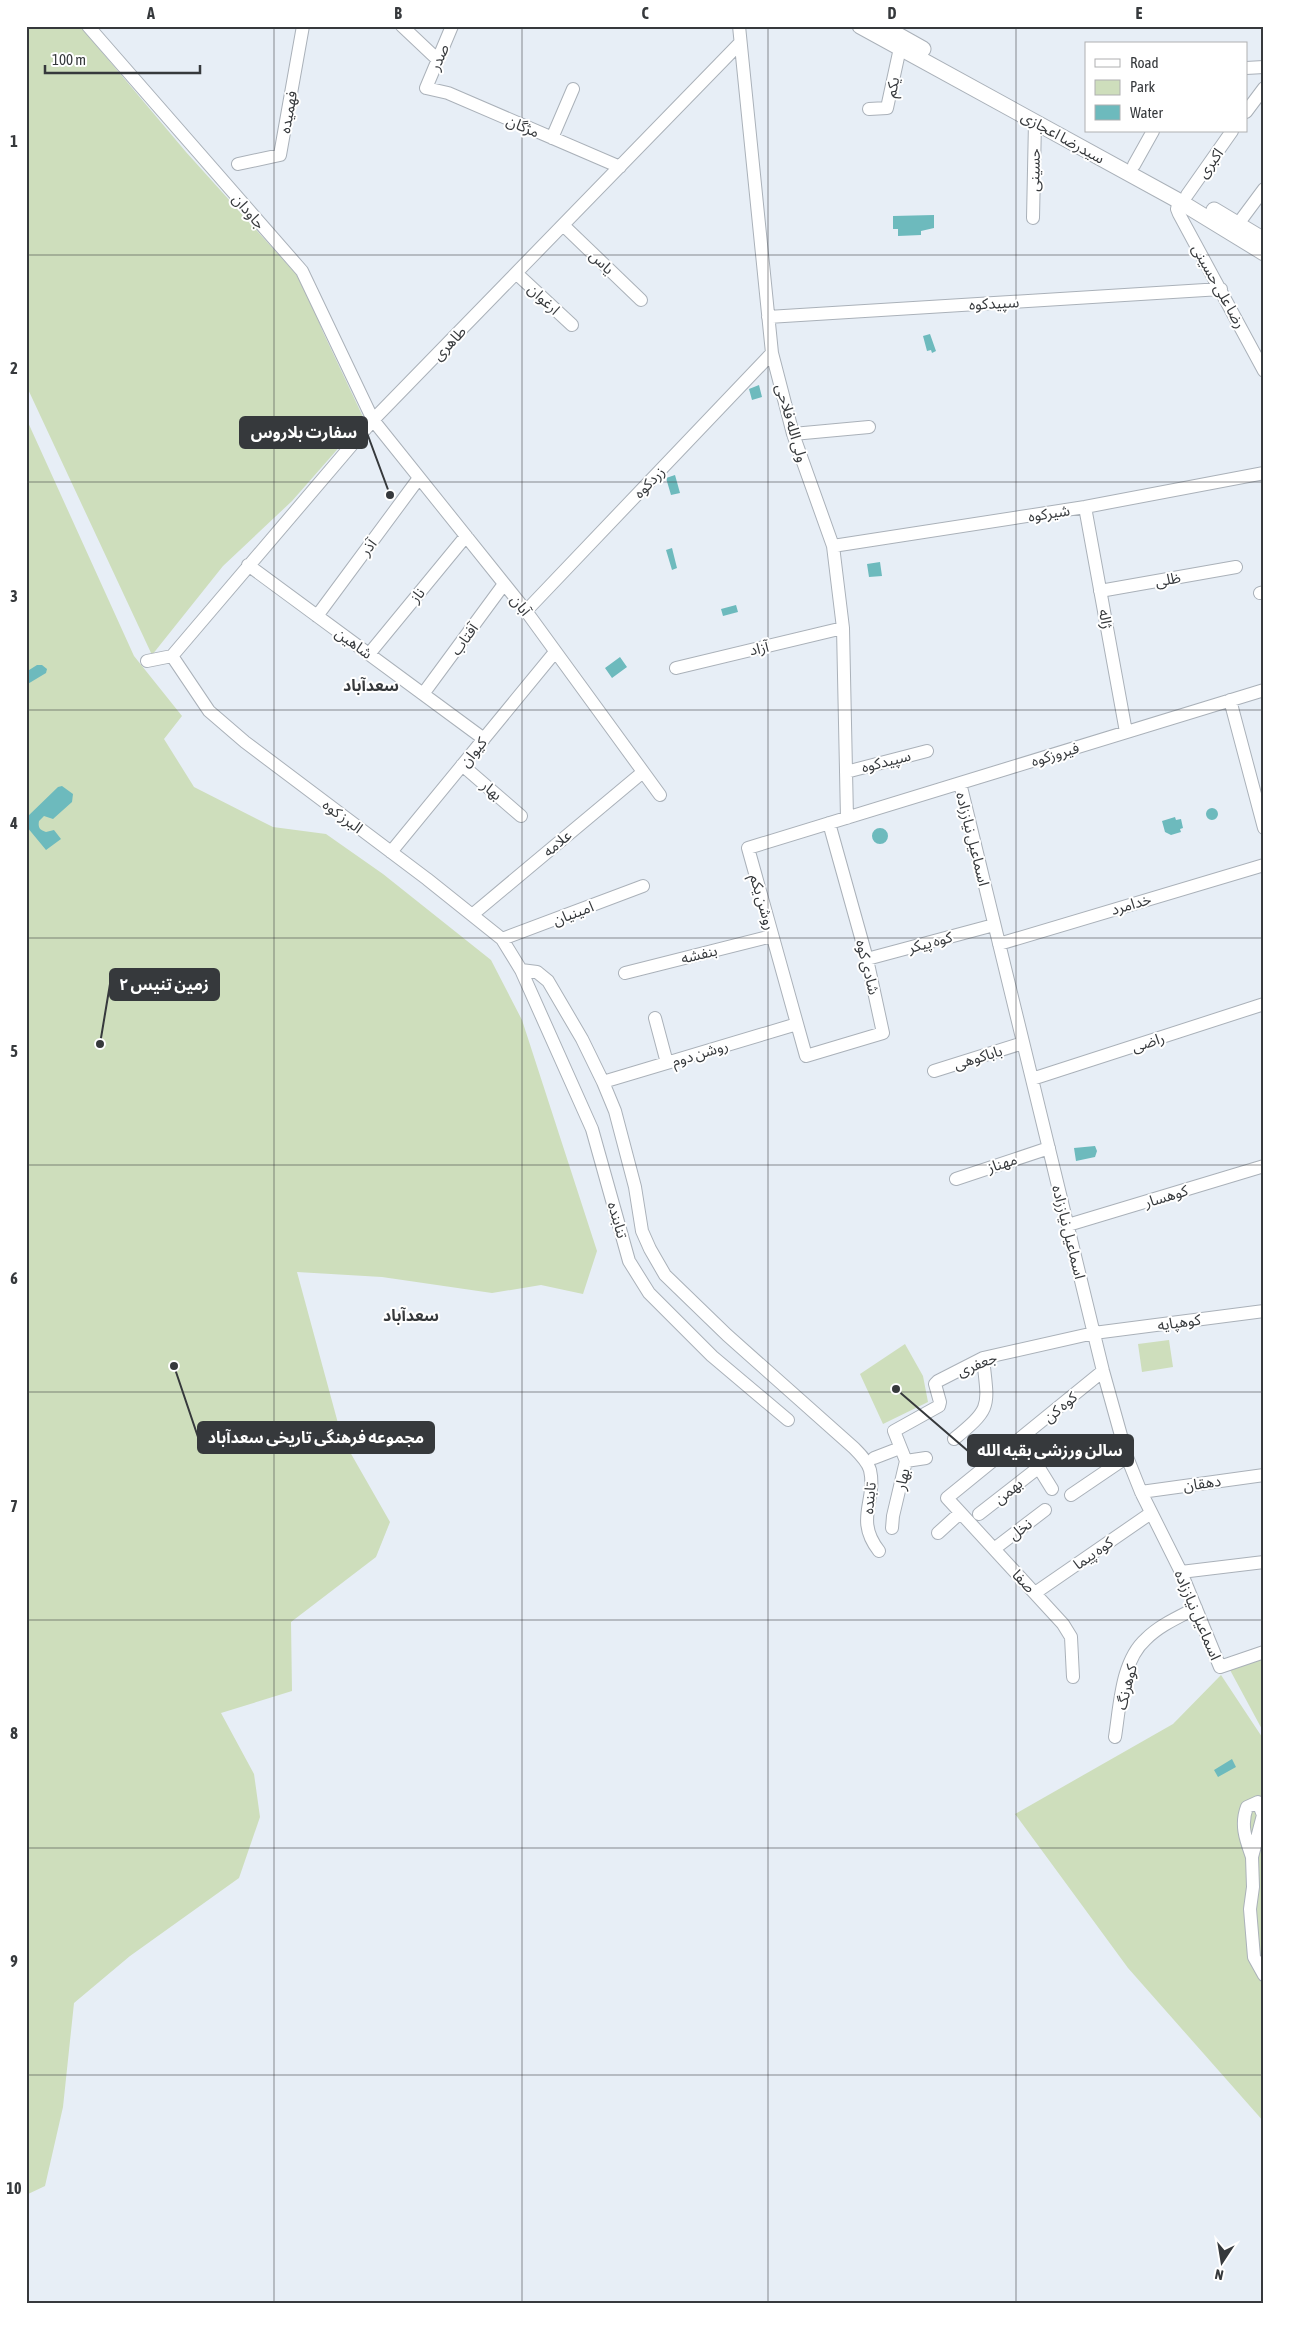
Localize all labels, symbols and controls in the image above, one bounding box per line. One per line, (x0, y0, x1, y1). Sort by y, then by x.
text: A (146, 4, 155, 22)
text: B (394, 4, 402, 22)
text: C (641, 4, 649, 22)
text: D (888, 4, 897, 22)
text: E (1136, 4, 1143, 22)
street label: صدر (426, 41, 453, 74)
scale bar (45, 42, 200, 74)
legend (1085, 42, 1248, 132)
text: 100 m (52, 51, 86, 68)
text: Road (1130, 54, 1159, 71)
street label: یکم (882, 75, 905, 99)
text: Park (1130, 78, 1155, 95)
street label: فهمیده (276, 89, 301, 135)
text: Water (1130, 104, 1163, 121)
street label: سیدرضا اعجازی (1018, 107, 1108, 168)
street label: مژگان (504, 112, 542, 141)
text: 1 (10, 132, 18, 150)
street label: اکبری (1194, 145, 1227, 182)
street label: حسینی (1025, 148, 1044, 192)
street label: جاودان (228, 190, 269, 233)
street label: رضا علی حسینی (1188, 241, 1249, 332)
street label: یاس (586, 247, 618, 278)
street label: ارغوان (524, 280, 563, 319)
street label: سپیدکوه (968, 293, 1020, 315)
street label: طاهری (429, 323, 470, 364)
text: 2 (10, 359, 18, 377)
street label: ولی‌ الله فلاحی (772, 382, 811, 464)
callout: سفارت بلاروس (240, 417, 367, 448)
text: سفارت بلاروس (251, 423, 357, 442)
street label: زردکوه (630, 463, 669, 502)
street label: شیرکوه (1027, 501, 1071, 526)
street label: آذر (356, 535, 381, 560)
street label: ظلی (1154, 568, 1182, 591)
street label: ناز (405, 584, 429, 607)
text: 3 (10, 587, 18, 605)
street label: آبان (507, 591, 535, 620)
street label: ژاله (1095, 608, 1116, 630)
street label: آفتاب (447, 619, 482, 658)
street label: شاهین (332, 624, 376, 663)
street label: آزاد (748, 637, 771, 659)
district label: سعدآباد (343, 676, 399, 695)
street label: کیوان (456, 733, 491, 771)
street label: فیروزکوه (1029, 739, 1082, 770)
street label: سپیدکوه (860, 747, 913, 777)
street label: بهار (477, 776, 506, 804)
street label: اسماعیل نیاززاده (952, 790, 993, 888)
street label: البرز کوه (319, 796, 366, 837)
text: 4 (9, 814, 18, 832)
street label: علامه (539, 826, 575, 860)
street label: روشن یکم (744, 872, 779, 933)
street label: خدامرد (1109, 890, 1153, 919)
street label: امینیان (550, 897, 596, 929)
street label: کوه پیکر (905, 928, 955, 958)
street label: شادی کوه (852, 938, 883, 997)
street label: بنفشه (679, 941, 719, 967)
callout: زمین تنیس ۲ (110, 969, 219, 1000)
text: زمین تنیس ۲ (119, 975, 209, 994)
street label: راضی (1130, 1029, 1167, 1056)
street label: روشن دوم (670, 1036, 731, 1072)
text: 5 (10, 1042, 18, 1060)
street label: باباکوهی (952, 1042, 1005, 1073)
street label: مهناز (984, 1150, 1019, 1177)
street label: کوهسار (1141, 1181, 1191, 1212)
street label: اسماعیل نیاززاده (1048, 1183, 1089, 1281)
street label: تنابنده (605, 1200, 631, 1240)
text: 6 (10, 1269, 18, 1287)
district label: سعدآباد (383, 1306, 439, 1325)
street label: کوهپایه (1156, 1310, 1203, 1336)
street label: جعفری (955, 1348, 1000, 1381)
street label: کوه کن (1040, 1388, 1081, 1427)
callout: مجموعه فرهنگی تاریخی سعدآباد (198, 1422, 434, 1453)
text: مجموعه فرهنگی تاریخی سعدآباد (208, 1428, 424, 1447)
callout: سالن ورزشی بقیه الله (968, 1435, 1133, 1466)
text: سالن ورزشی بقیه الله (977, 1441, 1123, 1460)
street label: بهار (891, 1467, 914, 1493)
street label: دهقان (1182, 1472, 1222, 1495)
street label: بهمن (991, 1475, 1026, 1508)
street label: تابنده (859, 1481, 879, 1515)
text: 7 (10, 1497, 18, 1515)
street label: نخل (1005, 1515, 1036, 1544)
street label: کوه پیما (1070, 1533, 1118, 1574)
street label: صفا (1009, 1566, 1039, 1596)
street label: اسماعیل نیاززاده (1171, 1568, 1225, 1663)
street label: کوهرنگ (1112, 1662, 1141, 1712)
text: 8 (10, 1724, 18, 1742)
text: 9 (10, 1952, 18, 1970)
text: 10 (6, 2179, 22, 2197)
north arrow (1198, 2238, 1248, 2288)
text: N (1214, 2266, 1225, 2283)

